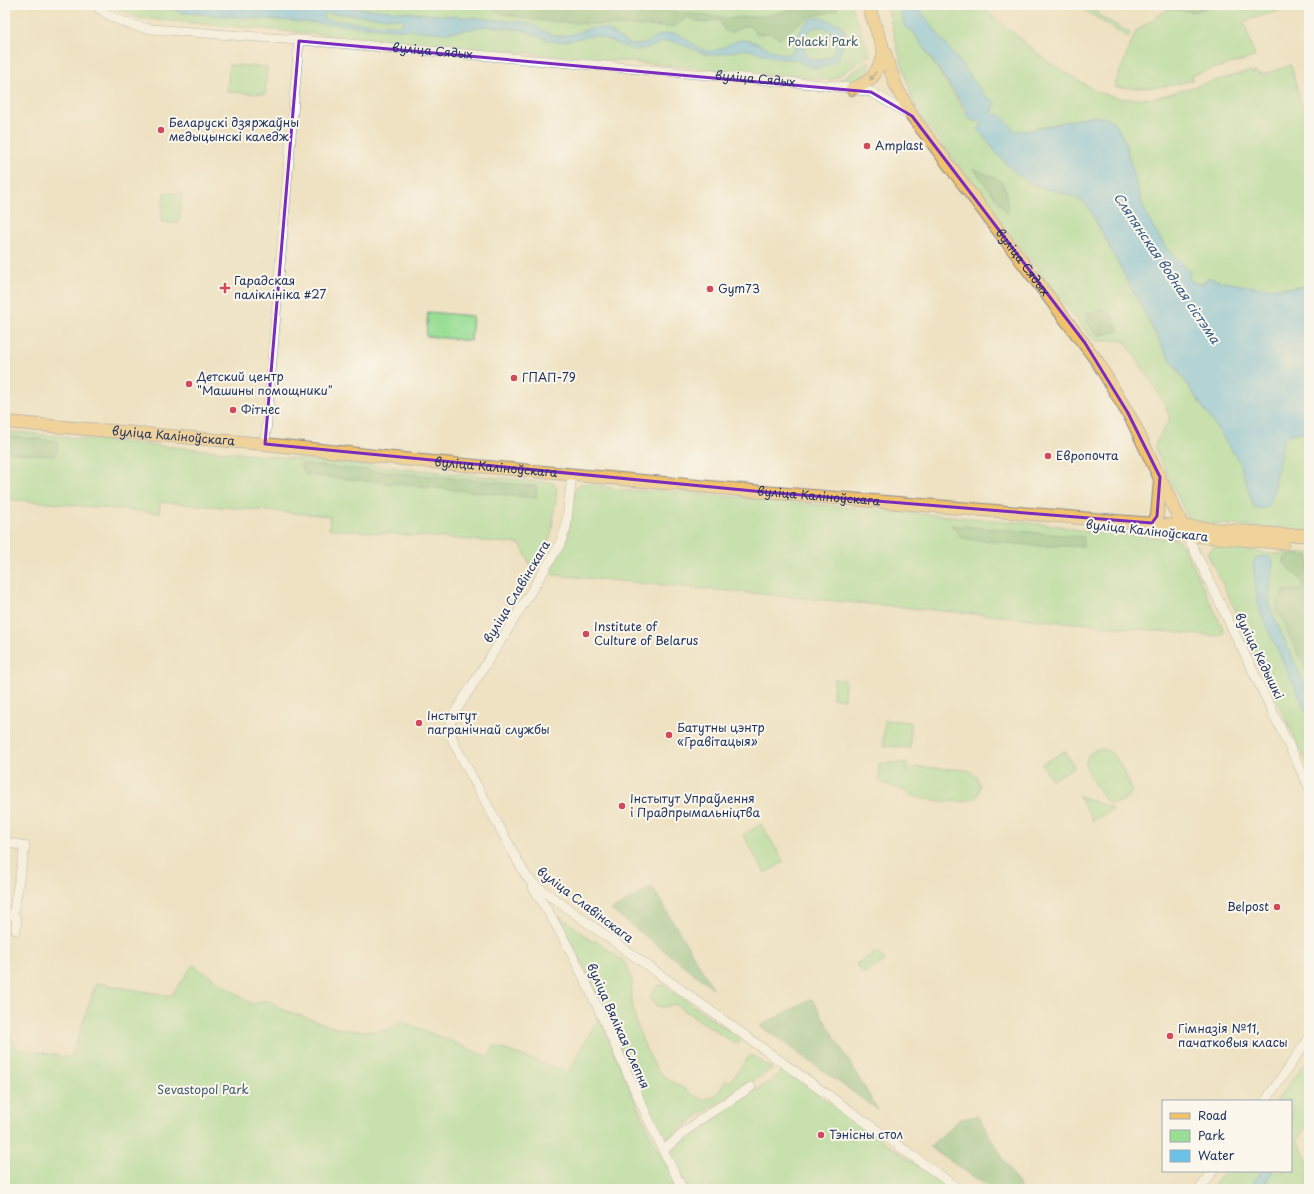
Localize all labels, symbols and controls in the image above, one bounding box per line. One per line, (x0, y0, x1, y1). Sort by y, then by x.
park label: Polacki Park (788, 32, 858, 50)
street label: вуліца Сядых (392, 38, 474, 63)
street label: вуліца Сядых (714, 66, 796, 90)
one-way arrow (869, 70, 877, 81)
place label: Беларускі дзяржаўны медыцынскі каледж (169, 113, 299, 145)
marker: Беларускі дзяржаўны медыцынскі каледж (156, 125, 166, 135)
place label: Amplast (875, 136, 924, 154)
marker: Amplast (862, 141, 872, 151)
water label: Сляпянская водная сістэма (1110, 188, 1226, 348)
street label: вуліца Сядых (992, 224, 1055, 299)
place label: Гарадская паліклініка #27 (234, 271, 326, 303)
place label: Gym73 (718, 279, 760, 297)
marker: Гарадская паліклініка #27 (219, 282, 231, 294)
marker: Gym73 (705, 284, 715, 294)
place label: Детский центр "Машины помощники" (196, 367, 333, 399)
place label: ГПАП-79 (522, 368, 576, 386)
marker: ГПАП-79 (509, 373, 519, 383)
marker: Детский центр "Машины помощники" (184, 379, 194, 389)
place label: Фітнес (241, 400, 280, 418)
marker: Фітнес (228, 405, 238, 415)
street label: вуліца Каліноўскага (111, 421, 236, 449)
place label: Европочта (1056, 446, 1119, 464)
marker: Европочта (1043, 451, 1053, 461)
street label: вуліца Каліноўскага (434, 452, 559, 481)
street label: вуліца Каліноўскага (756, 481, 881, 510)
street label: вуліца Каліноўскага (1085, 515, 1210, 545)
street label: вуліца Славінскага (478, 536, 554, 646)
street label: вуліца Кедышкі (1231, 609, 1289, 702)
place label: Institute of Culture of Belarus (594, 617, 699, 649)
marker: Institute of Culture of Belarus (581, 629, 591, 639)
place label: Інстытут пагранічнай службы (427, 706, 550, 738)
marker: Інстытут пагранічнай службы (414, 718, 424, 728)
place label: Батутны цэнтр «Гравітацыя» (677, 718, 765, 750)
marker: Батутны цэнтр «Гравітацыя» (664, 730, 674, 740)
place label: Інстытут Упраўлення і Прадпрымальніцтва (630, 789, 761, 821)
marker: Інстытут Упраўлення і Прадпрымальніцтва (617, 801, 627, 811)
street label: вуліца Славінскага (534, 862, 638, 947)
place label: Belpost (1227, 897, 1269, 915)
marker: Belpost (1272, 902, 1282, 912)
street label: вуліца Вялікая Слепня (583, 960, 655, 1091)
place label: Гімназія №11, пачатковыя класы (1178, 1019, 1288, 1051)
marker: Гімназія №11, пачатковыя класы (1165, 1031, 1175, 1041)
park label: Sevastopol Park (157, 1080, 249, 1098)
legend (1162, 1100, 1292, 1172)
text: Road (1198, 1106, 1227, 1124)
place label: Тэнісны стол (829, 1125, 903, 1143)
text: Park (1198, 1126, 1225, 1144)
marker: Тэнісны стол (816, 1130, 826, 1140)
text: Water (1198, 1146, 1235, 1164)

